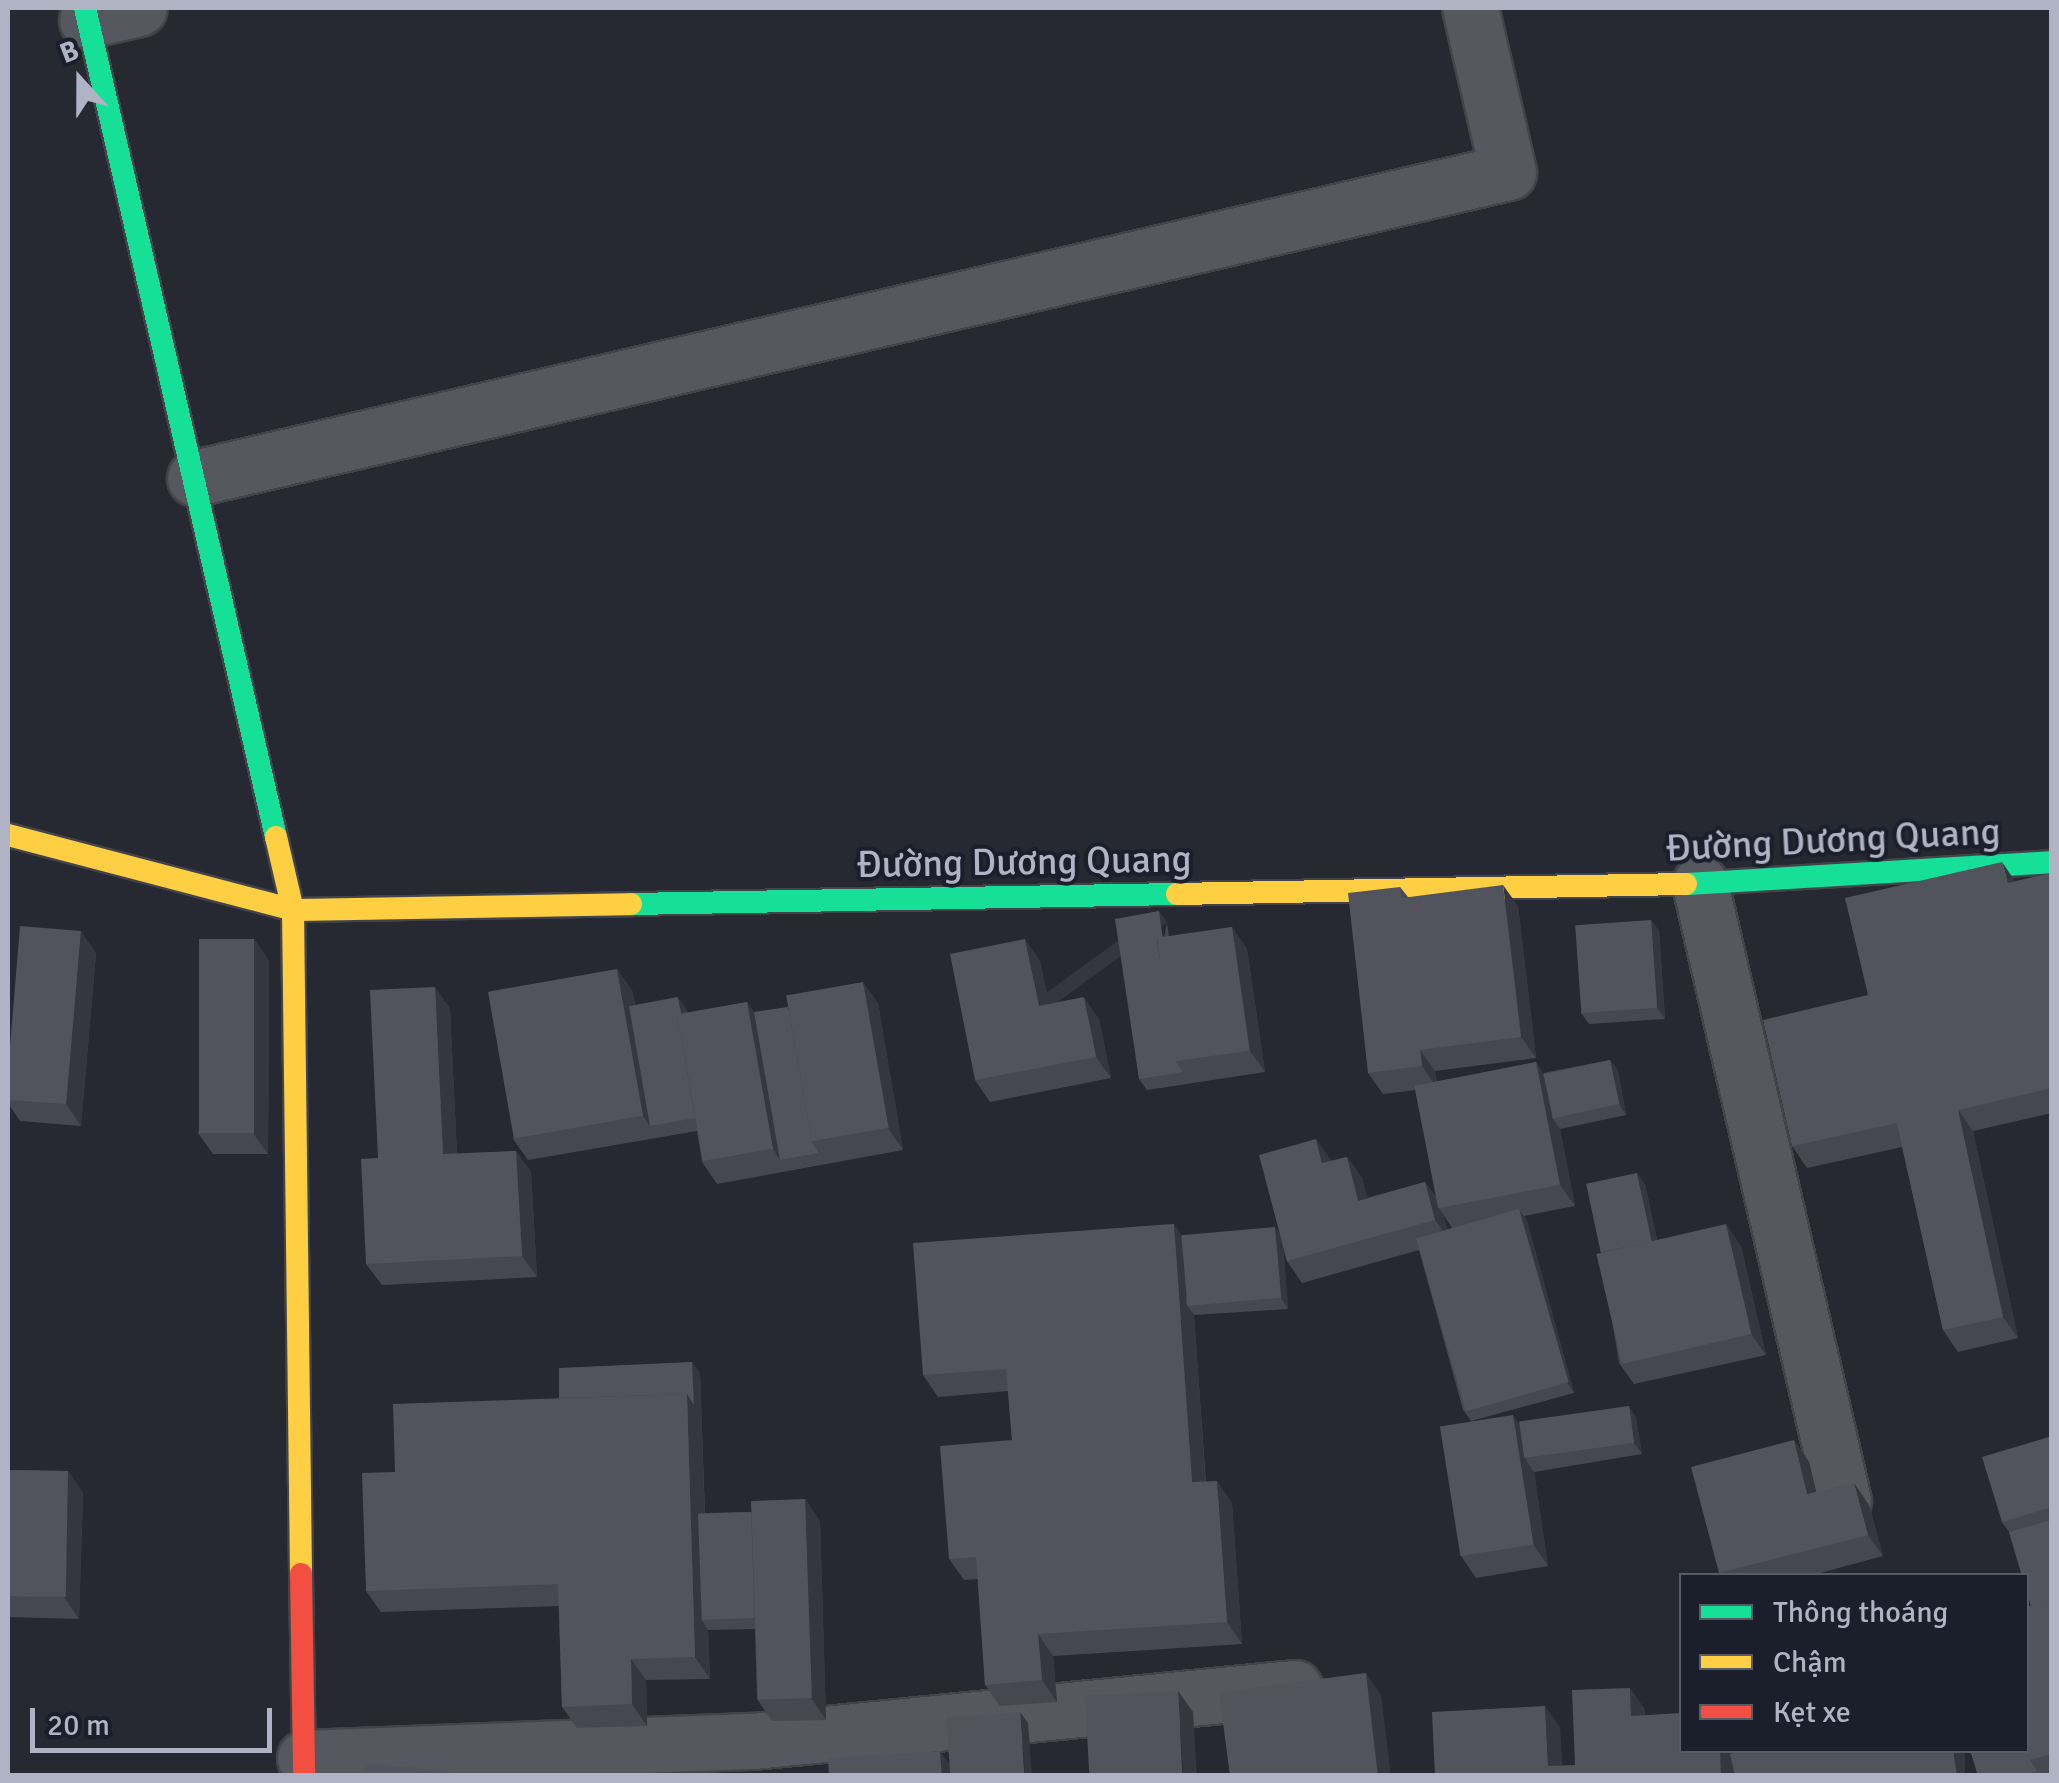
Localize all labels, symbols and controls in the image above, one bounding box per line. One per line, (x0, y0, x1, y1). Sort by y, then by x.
north arrow (30, 30, 130, 130)
text: B (55, 33, 83, 71)
street label: Đường Dương Quang (1664, 808, 2002, 872)
street label: Đường Dương Quang (856, 836, 1192, 888)
legend (1679, 1573, 2029, 1753)
text: Thông thoáng (1773, 1594, 1948, 1631)
text: Chậm (1773, 1644, 1847, 1681)
scale bar (35, 1688, 278, 1750)
text: Kẹt xe (1773, 1694, 1851, 1731)
text: 20 m (47, 1707, 110, 1744)

